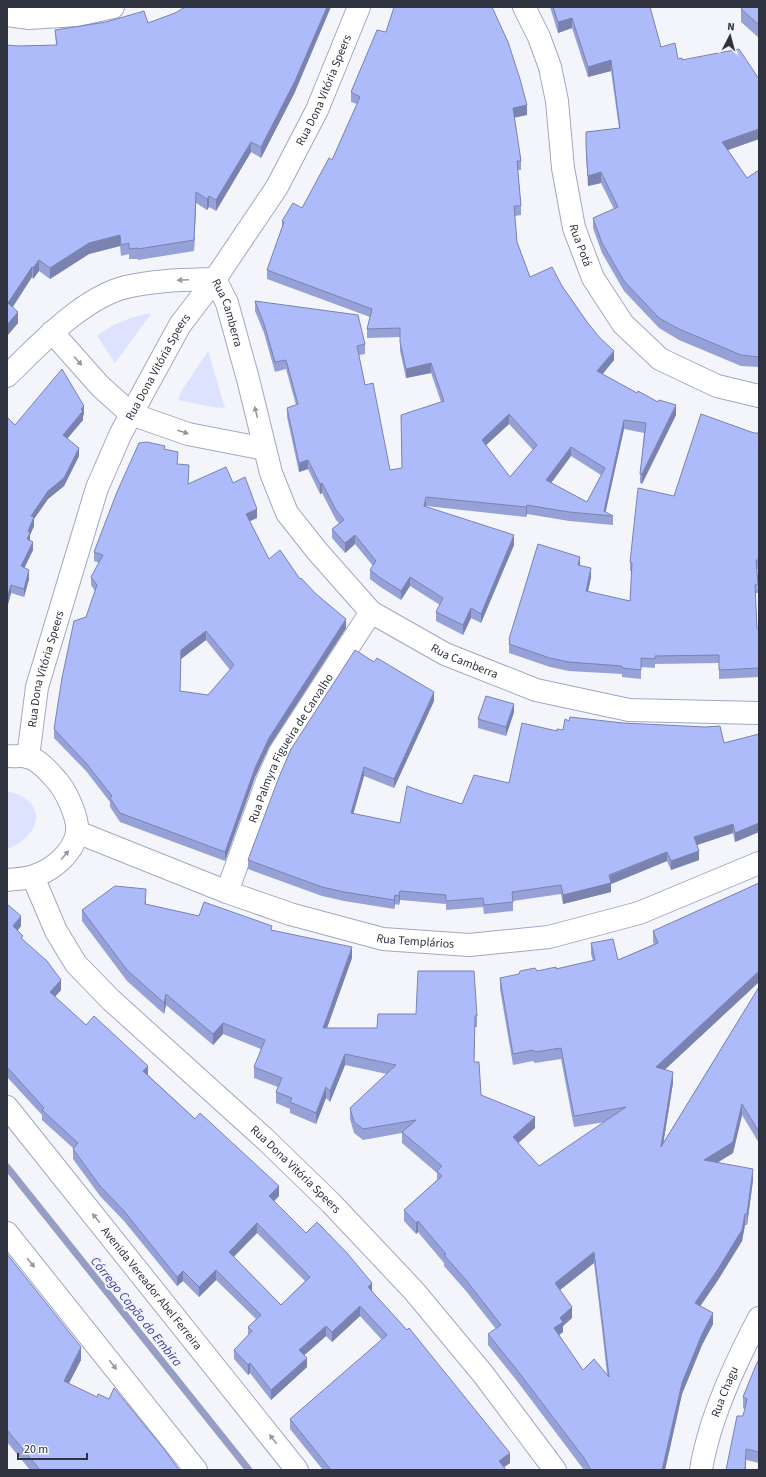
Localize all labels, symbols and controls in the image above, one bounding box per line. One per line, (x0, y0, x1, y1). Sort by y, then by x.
north arrow (710, 16, 750, 56)
text: N (727, 19, 735, 34)
street label: Rua Dona Vitória Speers (292, 32, 356, 149)
street label: Rua Potá (564, 223, 596, 269)
street label: Rua Camberra (207, 276, 247, 349)
one-way arrow (176, 277, 189, 283)
street label: Rua Dona Vitória Speers (121, 310, 195, 424)
one-way arrow (73, 356, 83, 366)
one-way arrow (253, 405, 259, 418)
one-way arrow (178, 429, 190, 435)
street label: Rua Dona Vitória Speers (24, 609, 69, 728)
street label: Rua Camberra (428, 640, 500, 683)
street label: Rua Palmyra Figueira de Carvalho (245, 670, 338, 825)
one-way arrow (60, 850, 69, 860)
street label: Rua Templários (374, 930, 455, 953)
street label: Rua Dona Vitória Speers (246, 1122, 344, 1217)
one-way arrow (91, 1212, 100, 1223)
street label: Avenida Vereador Abel Ferreira (97, 1223, 206, 1354)
water label: Córrego Capão do Embira (86, 1253, 186, 1370)
one-way arrow (27, 1258, 36, 1269)
one-way arrow (108, 1359, 117, 1370)
street label: Rua Chagu (707, 1364, 743, 1420)
one-way arrow (269, 1434, 278, 1445)
scale bar (18, 1435, 87, 1461)
text: 20 m (24, 1441, 48, 1458)

